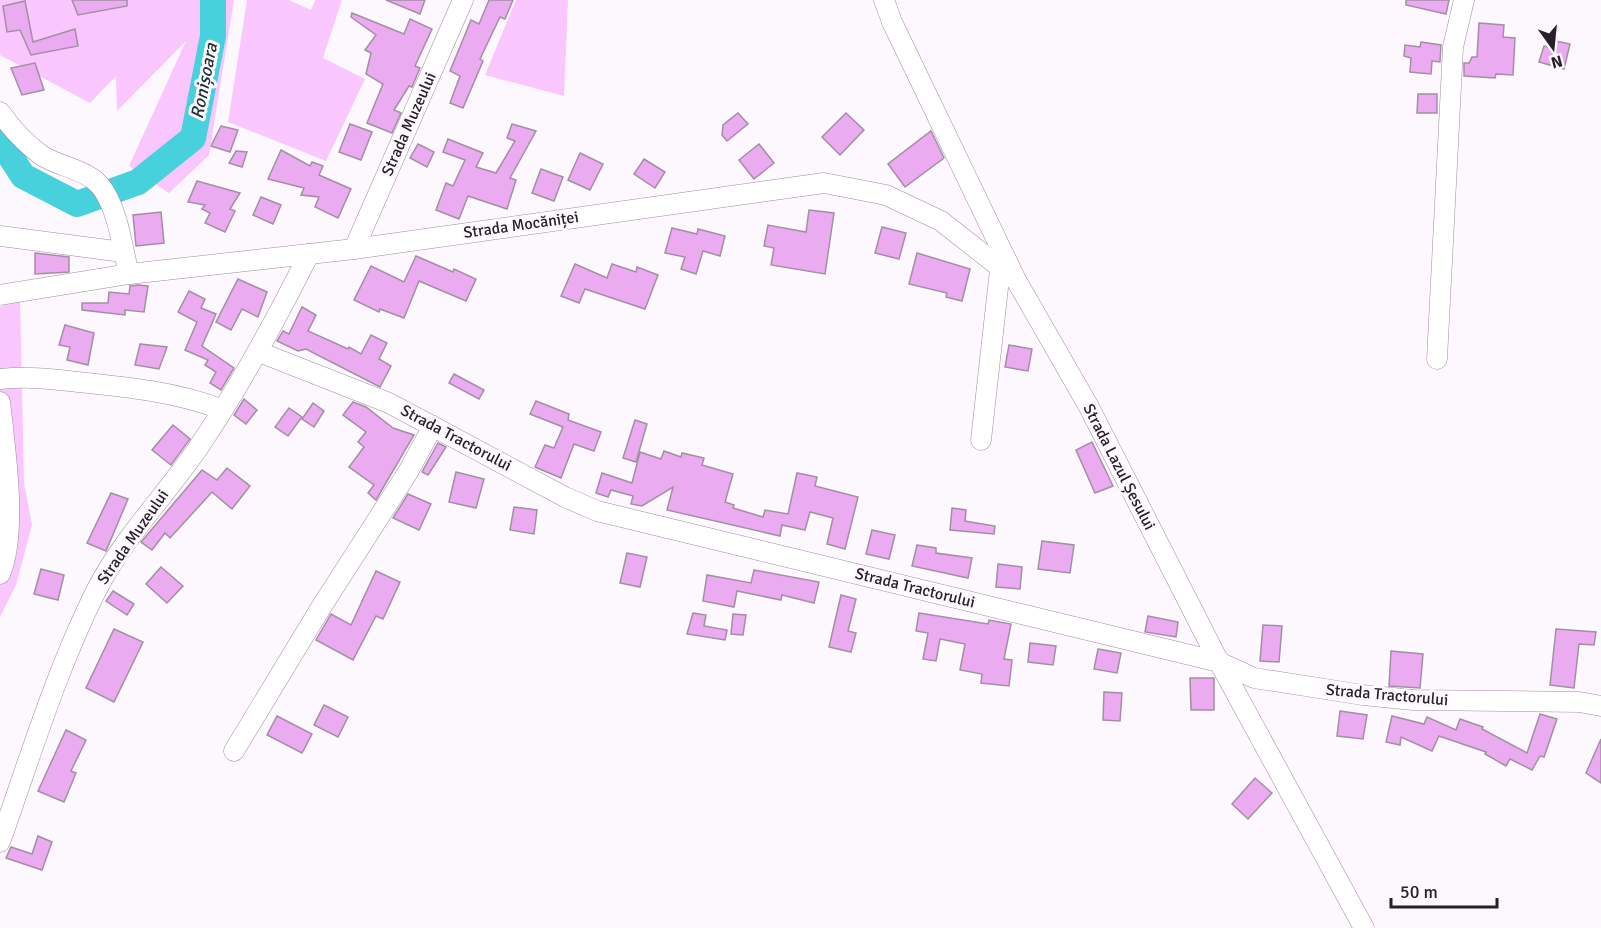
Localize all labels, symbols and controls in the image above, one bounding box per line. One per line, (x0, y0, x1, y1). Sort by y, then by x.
north arrow (1523, 18, 1583, 78)
water label: Ronișoara (186, 40, 222, 121)
text: N (1549, 50, 1565, 73)
street label: Strada Muzeului (377, 69, 441, 179)
street label: Strada Mocăniței (462, 207, 580, 243)
street label: Strada Tractorului (397, 400, 515, 476)
street label: Strada Lazul Șesului (1079, 401, 1159, 533)
street label: Strada Muzeului (93, 486, 173, 588)
street label: Strada Tractorului (853, 563, 977, 613)
street label: Strada Tractorului (1325, 680, 1449, 710)
scale bar (1391, 871, 1498, 909)
text: 50 m (1400, 881, 1438, 903)

